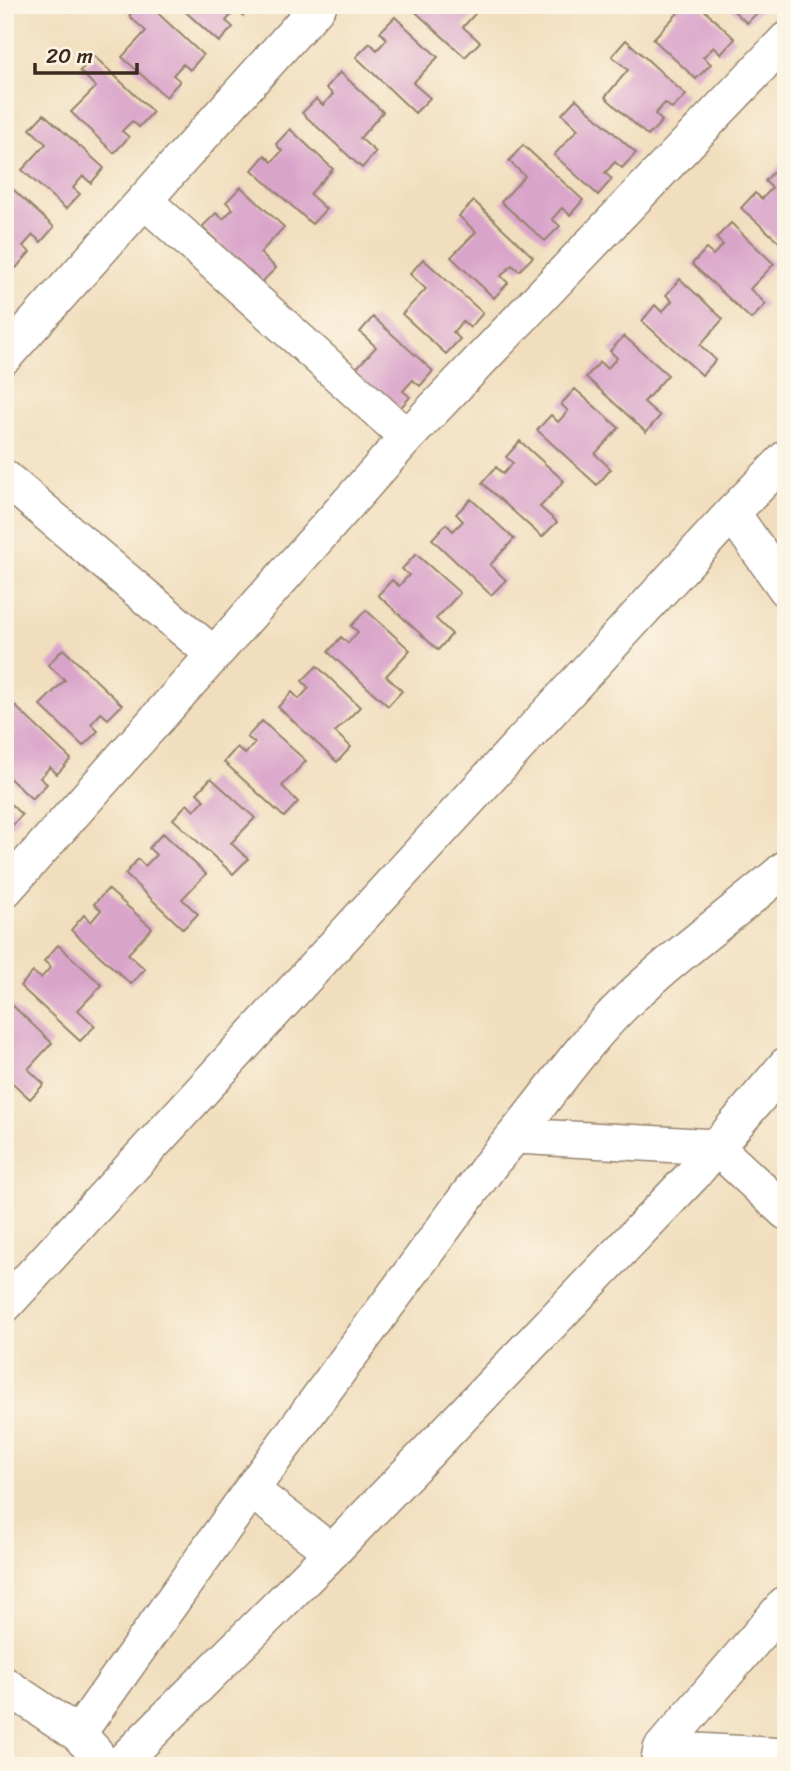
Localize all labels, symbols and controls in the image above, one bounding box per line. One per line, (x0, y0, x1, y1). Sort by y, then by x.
scale bar (35, 32, 136, 76)
text: 20 m (46, 37, 93, 75)

